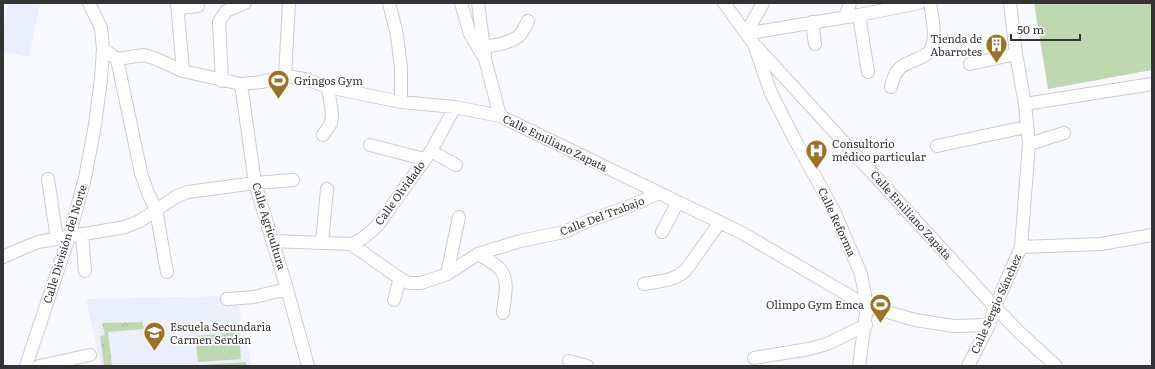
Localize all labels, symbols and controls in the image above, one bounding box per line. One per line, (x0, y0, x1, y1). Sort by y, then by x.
scale bar (1011, 16, 1080, 42)
text: 50 m (1017, 20, 1044, 38)
place label: Tienda de Abarrotes (930, 30, 982, 59)
building icon: Tienda de Abarrotes (984, 32, 1010, 65)
sports icon: Gringos Gym (266, 68, 292, 101)
place label: Gringos Gym (294, 72, 363, 88)
street label: Calle Emiliano Zapata (500, 110, 611, 174)
place label: Consultorio médico particular (832, 135, 927, 164)
hospital icon: Consultorio médico particular (804, 137, 830, 170)
street label: Calle Olvidado (370, 157, 428, 228)
street label: Calle Emiliano Zapata (867, 166, 956, 262)
street label: Calle Agricultura (249, 180, 291, 271)
street label: Calle División del Norte (38, 182, 90, 305)
street label: Calle Reforma (815, 185, 861, 259)
street label: Calle Del Trabajo (557, 192, 646, 239)
street label: Calle Sergio Sánchez (966, 251, 1025, 356)
sports icon: Olimpo Gym Emca (867, 292, 893, 325)
place label: Olimpo Gym Emca (766, 296, 864, 312)
place label: Escuela Secundaria Carmen Serdan (170, 318, 271, 347)
school or university icon: Escuela Secundaria Carmen Serdan (141, 320, 167, 353)

